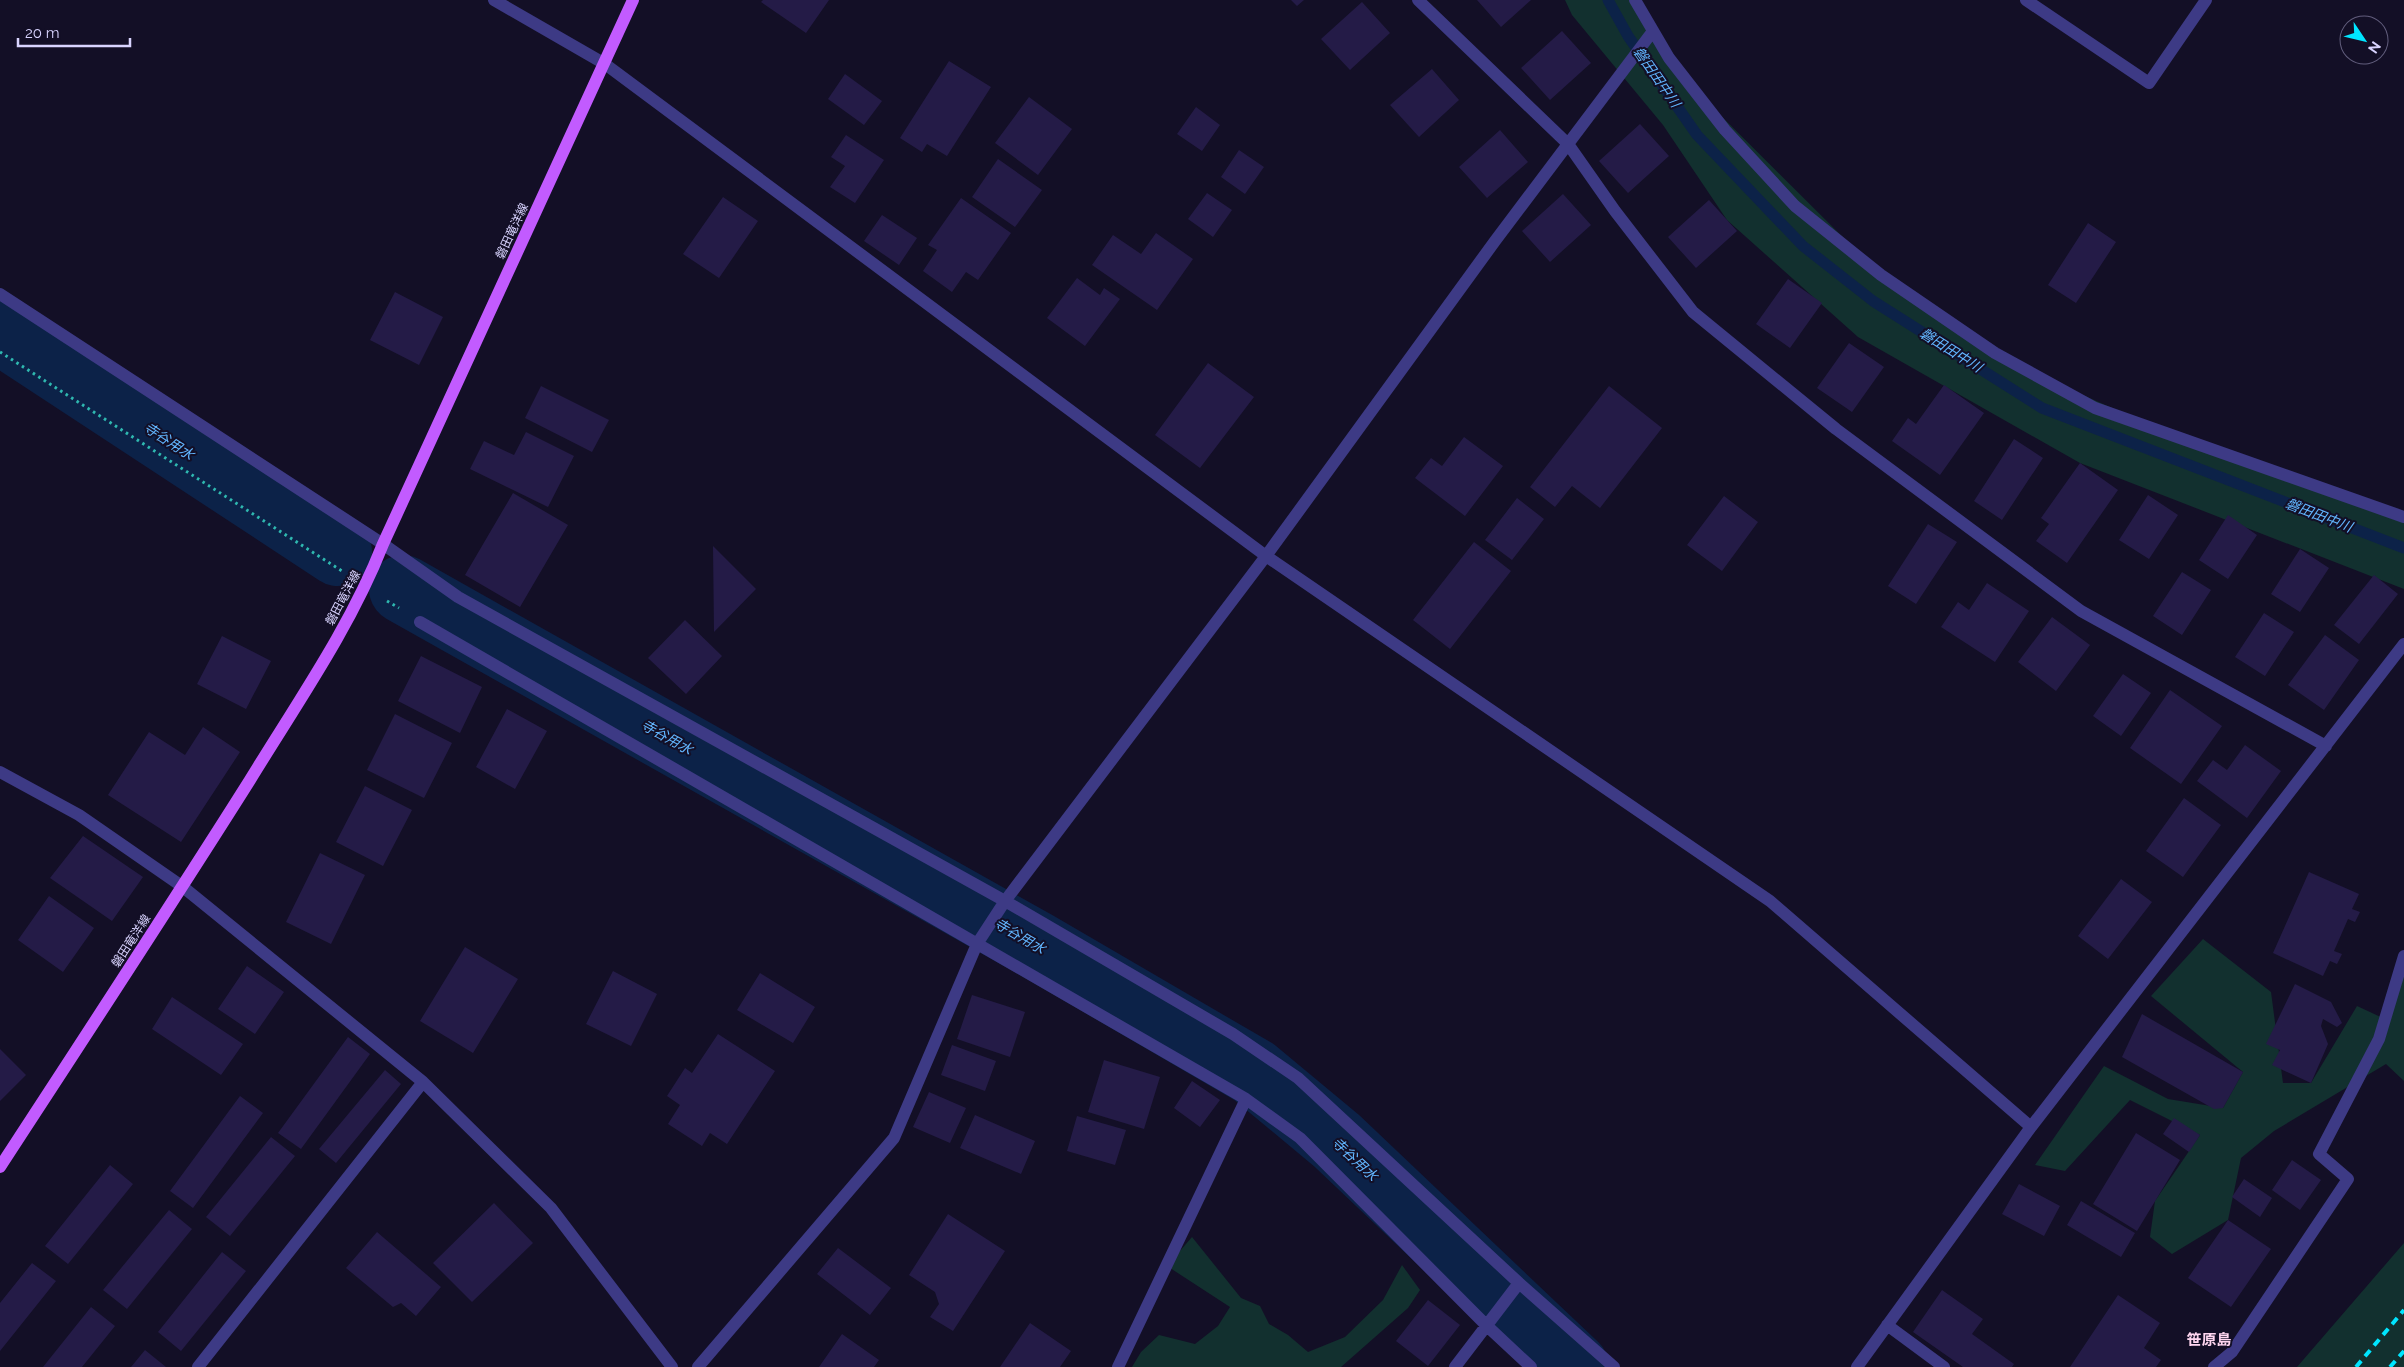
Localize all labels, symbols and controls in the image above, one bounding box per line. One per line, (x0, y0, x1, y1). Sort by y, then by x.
scale bar (18, 15, 130, 47)
north arrow (2339, 15, 2389, 65)
text: 20 m (25, 24, 60, 42)
text: N (2365, 38, 2384, 56)
water label: 磐田田中川 (1630, 44, 1685, 112)
street label: 磐田竜洋線 (493, 201, 531, 261)
water label: 磐田田中川 (1917, 325, 1987, 376)
water label: 寺谷用水 (141, 419, 199, 464)
water label: 磐田田中川 (2283, 495, 2356, 536)
street label: 磐田竜洋線 (323, 568, 363, 628)
water label: 寺谷用水 (639, 716, 697, 759)
street label: 磐田竜洋線 (109, 912, 153, 970)
water label: 寺谷用水 (992, 915, 1050, 958)
water label: 寺谷用水 (1329, 1134, 1382, 1185)
district label: 笹原島 (2186, 1331, 2232, 1349)

